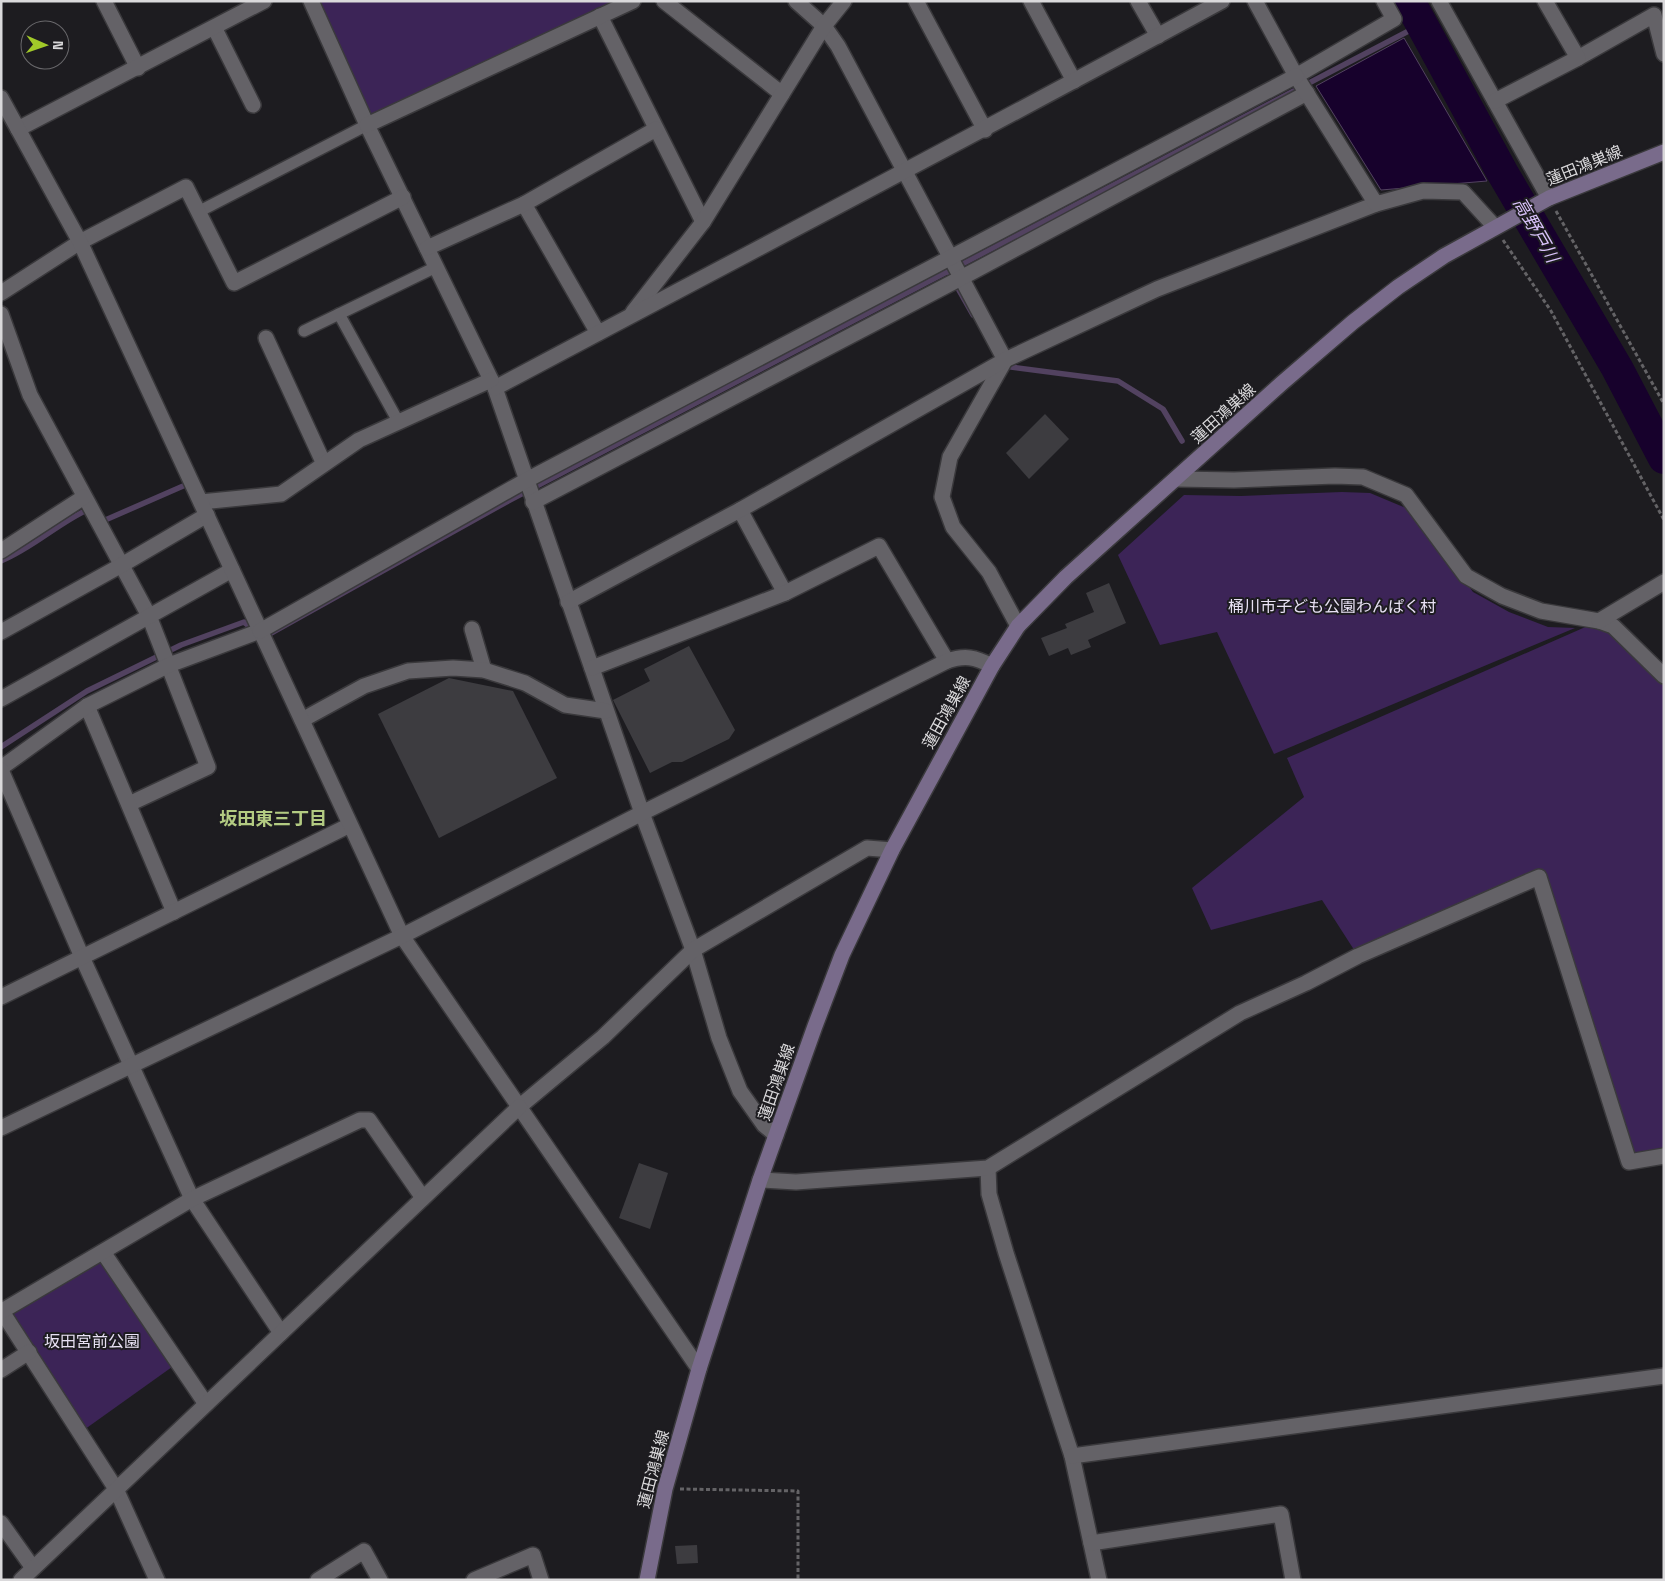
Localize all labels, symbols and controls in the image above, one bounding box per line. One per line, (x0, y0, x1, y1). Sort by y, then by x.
north arrow (20, 20, 70, 70)
text: N (49, 40, 67, 50)
street label: 蓮田鴻巣線 (1543, 141, 1625, 190)
water label: 高野戸川 (1508, 193, 1565, 268)
street label: 蓮田鴻巣線 (1187, 379, 1260, 448)
park label: 桶川市子ども公園わんぱく村 (1228, 596, 1436, 617)
street label: 蓮田鴻巣線 (918, 672, 975, 752)
district label: 坂田東三丁目 (219, 807, 327, 830)
street label: 蓮田鴻巣線 (754, 1041, 799, 1123)
park label: 坂田宮前公園 (44, 1331, 140, 1352)
street label: 蓮田鴻巣線 (633, 1428, 674, 1510)

